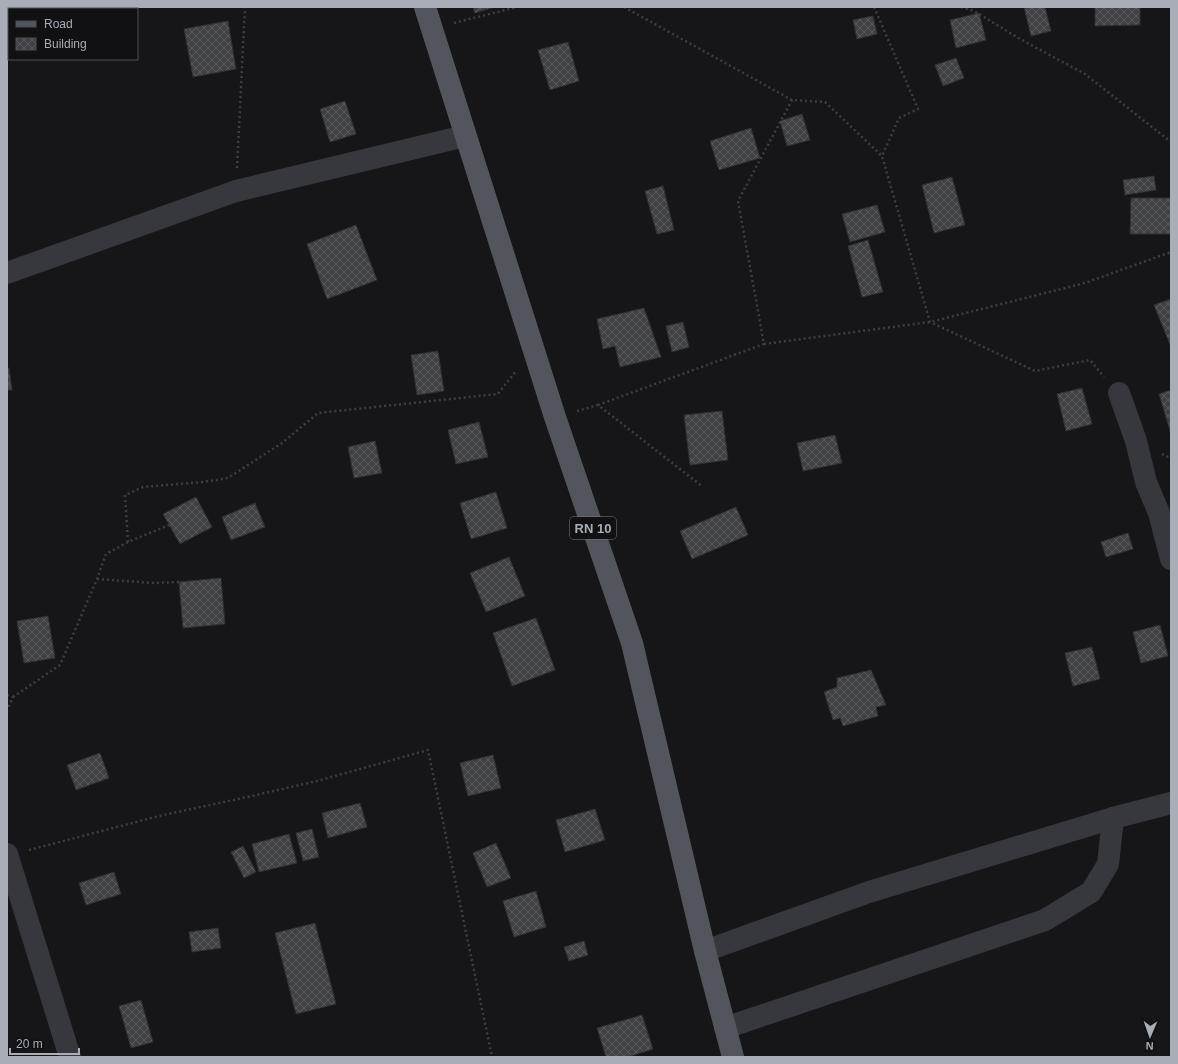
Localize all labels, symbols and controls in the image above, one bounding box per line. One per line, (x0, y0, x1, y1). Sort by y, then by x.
legend (8, 8, 138, 60)
text: Road (44, 17, 73, 31)
text: Building (44, 37, 87, 51)
road number: RN 10 (570, 517, 616, 539)
north arrow (1130, 1016, 1170, 1056)
scale bar (10, 1030, 79, 1056)
text: 20 m (16, 1037, 43, 1051)
text: N (1145, 1040, 1154, 1052)

